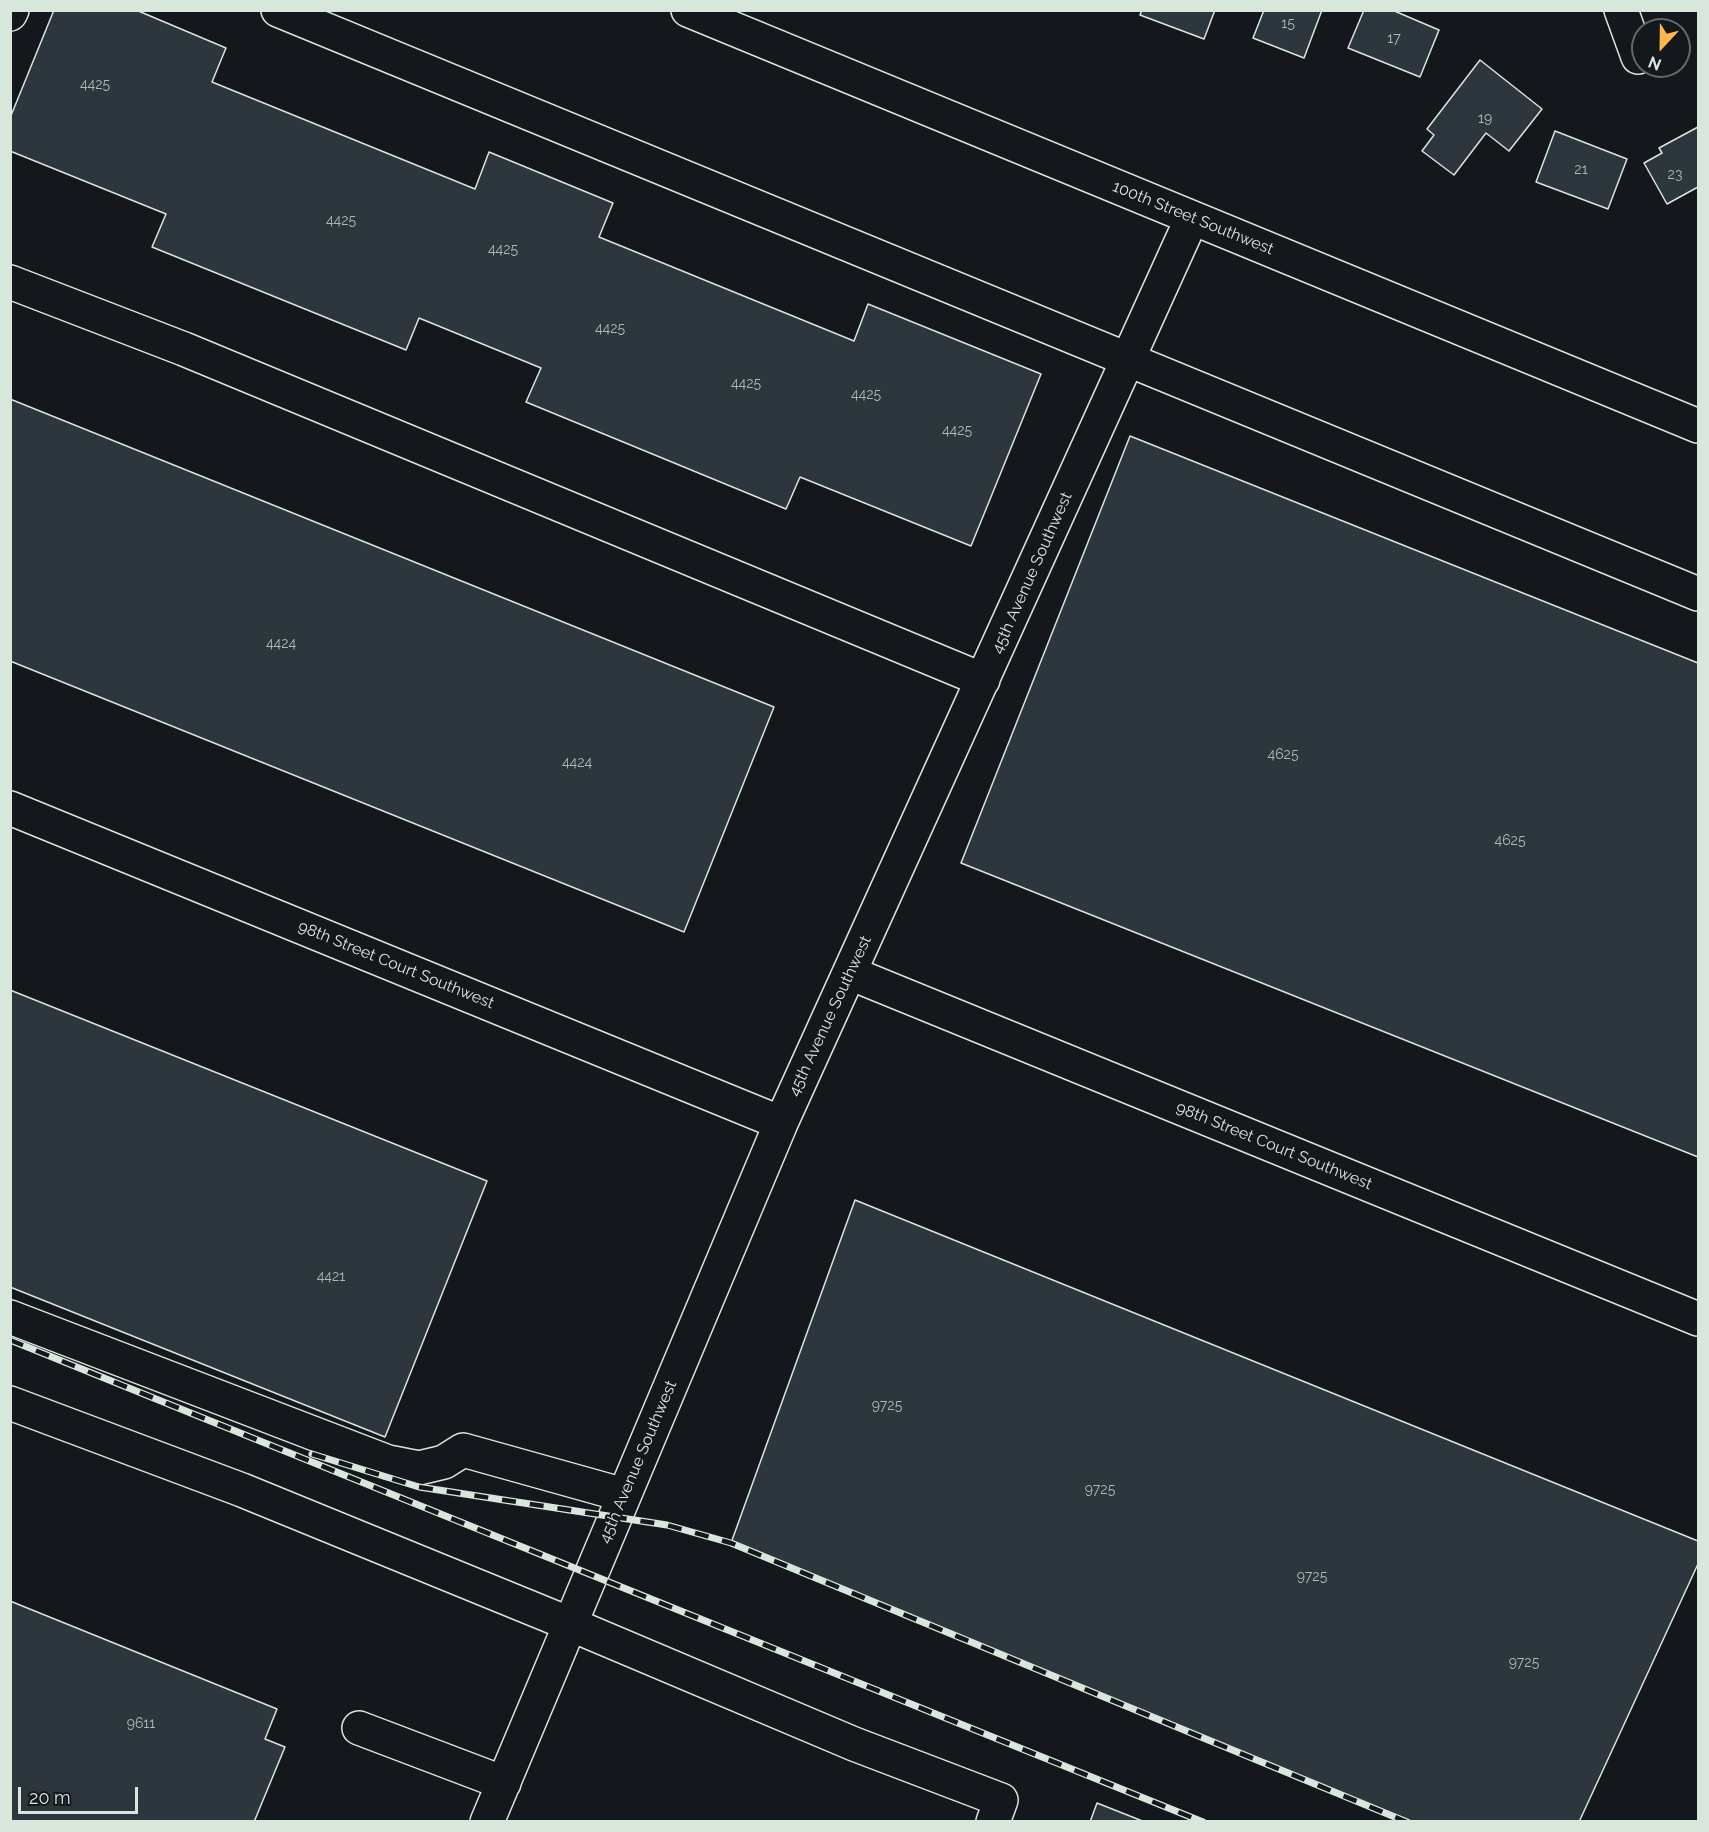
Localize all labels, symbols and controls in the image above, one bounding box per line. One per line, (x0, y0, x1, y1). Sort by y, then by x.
house number: 15 (1281, 16, 1295, 32)
north arrow (1631, 18, 1691, 78)
house number: 17 (1387, 31, 1401, 47)
text: N (1646, 52, 1664, 74)
house number: 4425 (80, 77, 110, 93)
house number: 19 (1478, 111, 1492, 127)
house number: 21 (1574, 162, 1588, 178)
house number: 23 (1668, 167, 1682, 183)
street label: 100th Street Southwest (1110, 177, 1276, 259)
house number: 4425 (326, 213, 356, 229)
house number: 4425 (488, 242, 518, 258)
house number: 4425 (595, 321, 625, 337)
house number: 4425 (731, 376, 761, 392)
house number: 4425 (851, 387, 881, 403)
house number: 4425 (942, 423, 972, 439)
street label: 45th Avenue Southwest (988, 489, 1076, 657)
house number: 4424 (266, 636, 296, 652)
house number: 4625 (1267, 747, 1299, 763)
house number: 4424 (562, 755, 592, 771)
house number: 4625 (1494, 833, 1526, 849)
street label: 98th Street Court Southwest (295, 917, 497, 1013)
street label: 45th Avenue Southwest (784, 933, 876, 1099)
street label: 98th Street Court Southwest (1173, 1098, 1375, 1194)
house number: 4421 (317, 1269, 345, 1285)
street label: 45th Avenue Southwest (595, 1378, 681, 1546)
house number: 9725 (872, 1398, 902, 1414)
house number: 9725 (1085, 1482, 1115, 1498)
house number: 9725 (1297, 1569, 1327, 1585)
house number: 9725 (1509, 1655, 1539, 1671)
house number: 9611 (127, 1716, 155, 1732)
scale bar (21, 1775, 141, 1813)
text: 20 m (29, 1787, 71, 1808)

